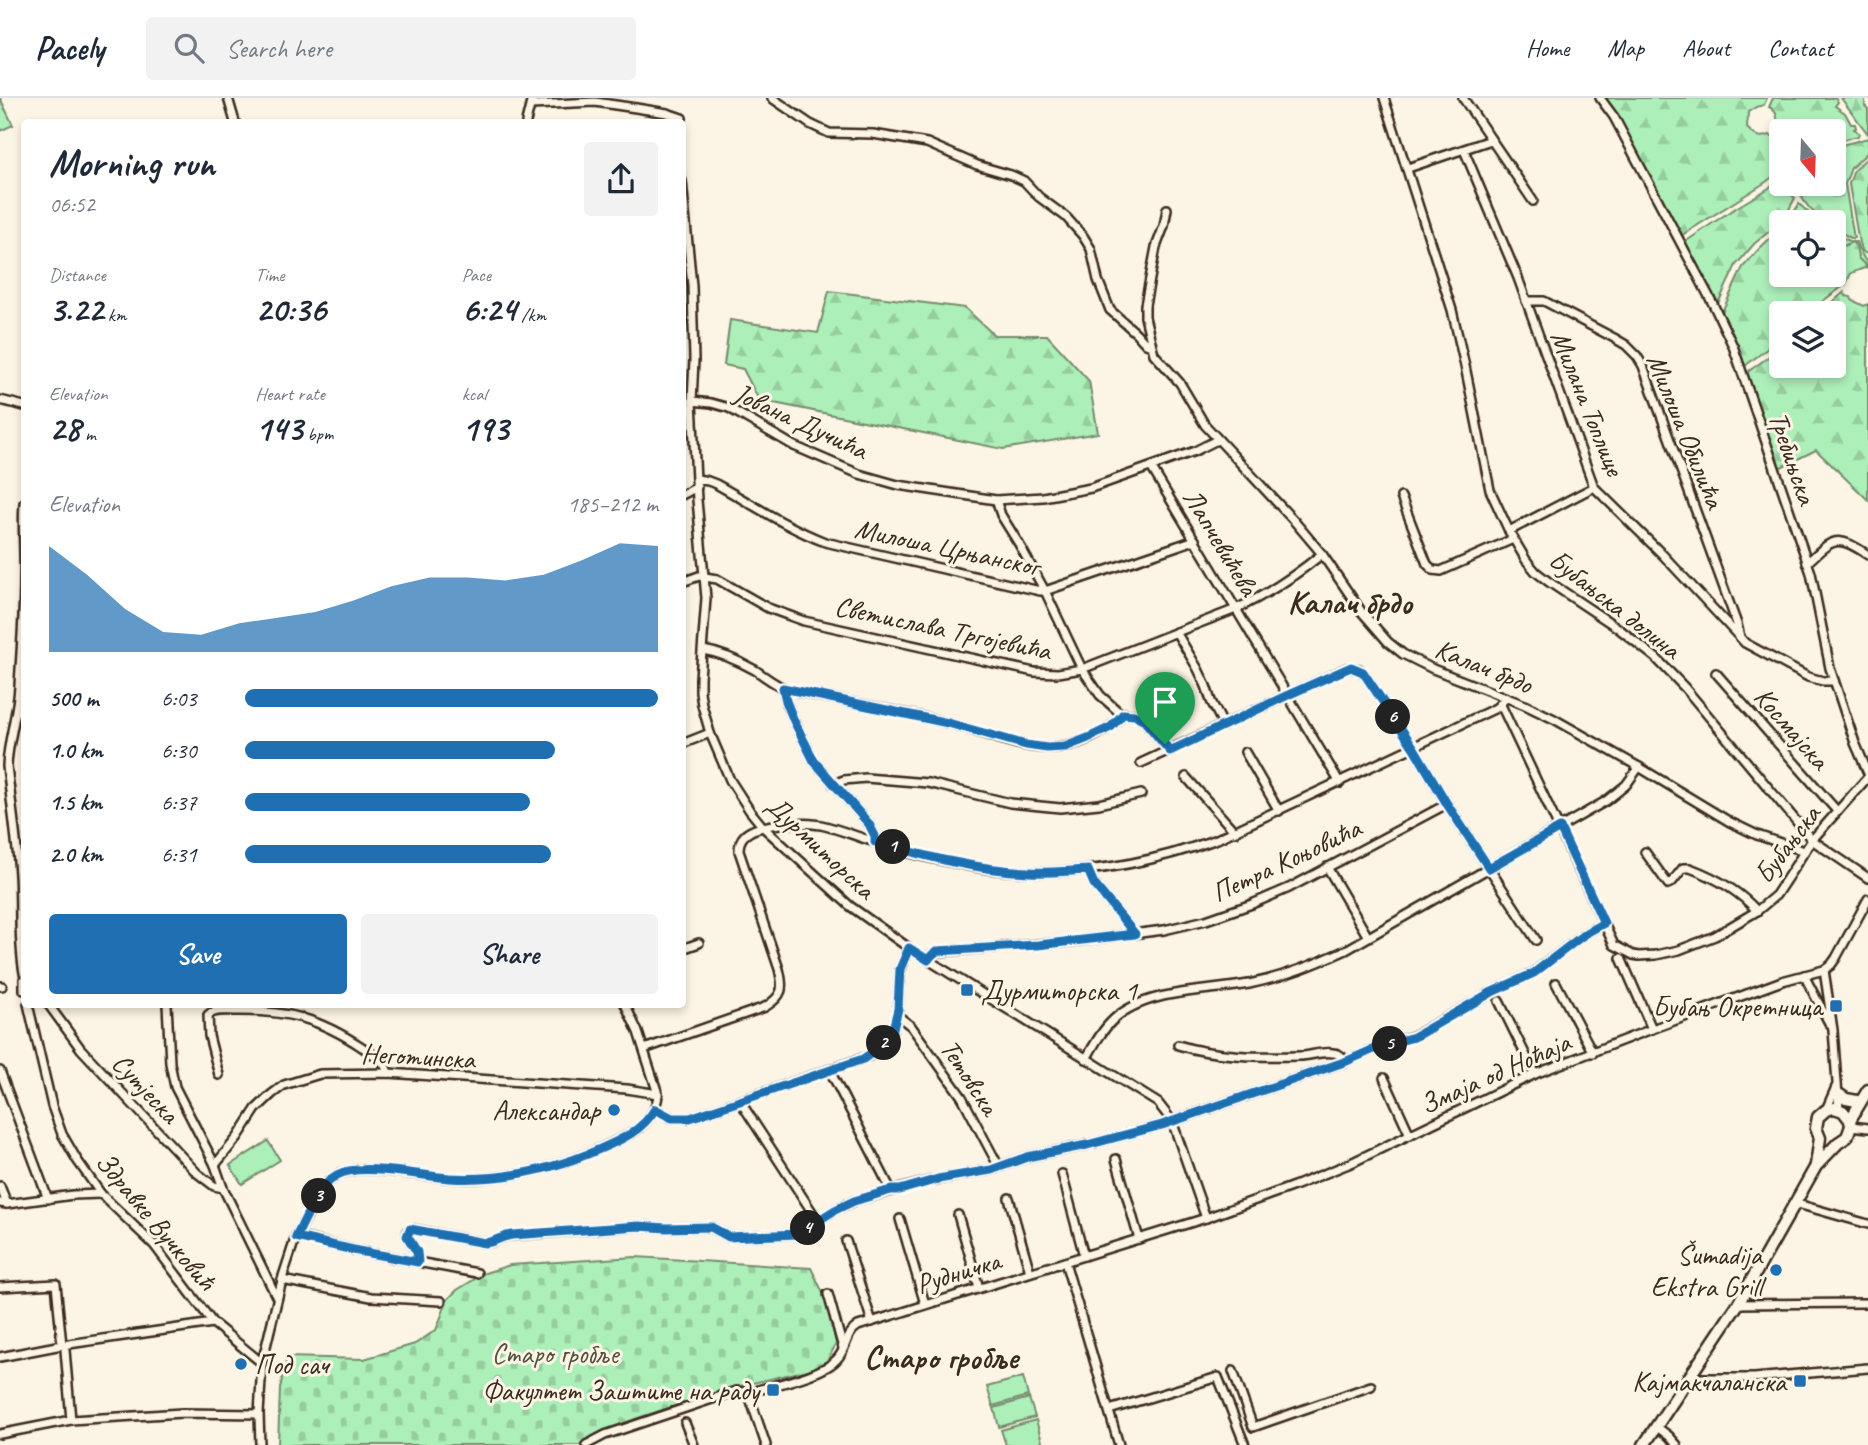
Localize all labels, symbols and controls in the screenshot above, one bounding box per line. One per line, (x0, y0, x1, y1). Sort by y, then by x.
search box (146, 17, 636, 80)
text: Pacely (35, 27, 104, 69)
icon: search (170, 29, 208, 67)
text: Search here (226, 32, 332, 65)
text: Home (1526, 33, 1569, 63)
text: Map (1607, 33, 1644, 63)
text: About (1682, 33, 1730, 63)
text: Contact (1768, 33, 1833, 63)
north arrow (1769, 119, 1846, 196)
map controls (1769, 119, 1846, 378)
text: Morning run (49, 140, 215, 187)
button: share (584, 142, 658, 216)
text: 06:52 (49, 190, 95, 219)
button: locate (1769, 210, 1846, 287)
text: Distance (49, 263, 106, 287)
text: Time (255, 263, 284, 287)
text: Pace (462, 263, 491, 287)
text: 3.22 (49, 287, 103, 332)
text: 20:36 (255, 287, 326, 332)
text: 6:24 (462, 287, 517, 332)
button: layers (1769, 301, 1846, 378)
text: km (103, 303, 126, 327)
text: /km (517, 303, 546, 327)
street label: Милана Топлице (1543, 325, 1634, 482)
street label: Милоша Обилића (1639, 349, 1734, 515)
street label: Јована Дучића (727, 374, 875, 468)
text: Elevation (49, 382, 107, 406)
text: Heart rate (255, 382, 325, 406)
text: kcal (462, 382, 487, 406)
text: 28 (49, 406, 81, 451)
text: 143 (255, 406, 303, 451)
text: 193 (462, 406, 509, 451)
street label: Требињска (1761, 407, 1826, 511)
text: m (81, 422, 96, 446)
text: bpm (303, 422, 333, 446)
street label: Лапчевићева (1175, 482, 1267, 603)
text: Elevation (49, 490, 120, 519)
text: 185–212 m (567, 490, 658, 519)
street label: Милоша Црњанског (852, 510, 1046, 584)
street label: Бубањска долина (1542, 542, 1689, 667)
district label: Калач брдо (1288, 582, 1414, 623)
street label: Светислава Тргојевића (832, 588, 1056, 668)
street label: Калач брдо (1430, 631, 1540, 702)
pin (1135, 672, 1195, 744)
street label: Космајска (1747, 680, 1839, 778)
icon: arrive (1146, 683, 1184, 721)
text: 500 m (49, 684, 98, 713)
text: 6:03 (161, 684, 197, 713)
pin: 6 (1376, 700, 1410, 734)
text: 6 (1388, 704, 1397, 728)
text: 1.0 km (49, 736, 103, 765)
text: 6:30 (161, 736, 197, 765)
text: 1.5 km (49, 788, 102, 817)
text: 6:37 (161, 788, 197, 817)
street label: Дурмиторска (759, 788, 884, 908)
street label: Бубањска (1746, 796, 1829, 890)
street label: Петра Коњовића (1206, 809, 1368, 910)
pin: 1 (876, 830, 910, 864)
text: 1 (888, 834, 897, 858)
text: 2.0 km (49, 840, 103, 869)
text: 6:31 (161, 840, 197, 869)
button: Save (49, 914, 347, 994)
button: Share (361, 914, 658, 994)
place label: Дурмиторска 1 (981, 973, 1138, 1008)
marker: Дурмиторска 1 (959, 982, 975, 998)
place label: Бубањ Окретница (1653, 989, 1825, 1024)
marker: Бубањ Окретница (1828, 998, 1844, 1014)
street label: Змаја од Ноћаја (1414, 1024, 1577, 1122)
pin: 2 (866, 1026, 902, 1060)
pin: 5 (1372, 1026, 1408, 1062)
text: 2 (879, 1030, 888, 1054)
text: 5 (1385, 1031, 1394, 1055)
street label: Тетовска (933, 1033, 1009, 1124)
street label: Неготинска (360, 1036, 477, 1077)
street label: Сутјеска (105, 1046, 188, 1132)
place label: Александар (493, 1093, 602, 1128)
marker: Александар (606, 1102, 622, 1118)
street label: Здравке Вучковић (88, 1145, 225, 1299)
pin: 3 (302, 1178, 336, 1214)
text: 3 (314, 1183, 323, 1207)
pin: 4 (790, 1210, 826, 1246)
text: 4 (803, 1215, 812, 1239)
place label: Šumadija Ekstra Grill (1651, 1237, 1767, 1304)
street label: Рудничка (912, 1242, 1007, 1301)
marker: Šumadija Ekstra Grill (1768, 1262, 1784, 1278)
park label: Старо гробље (492, 1336, 620, 1371)
district label: Старо гробље (864, 1337, 1021, 1378)
place label: Под сач (255, 1347, 331, 1382)
marker: Под сач (233, 1356, 249, 1372)
place label: Кајмакчаланска (1632, 1364, 1788, 1399)
place label: Факултет Заштите на раду (482, 1373, 761, 1408)
marker: Кајмакчаланска (1792, 1373, 1808, 1389)
marker: Факултет Заштите на раду (765, 1382, 781, 1398)

